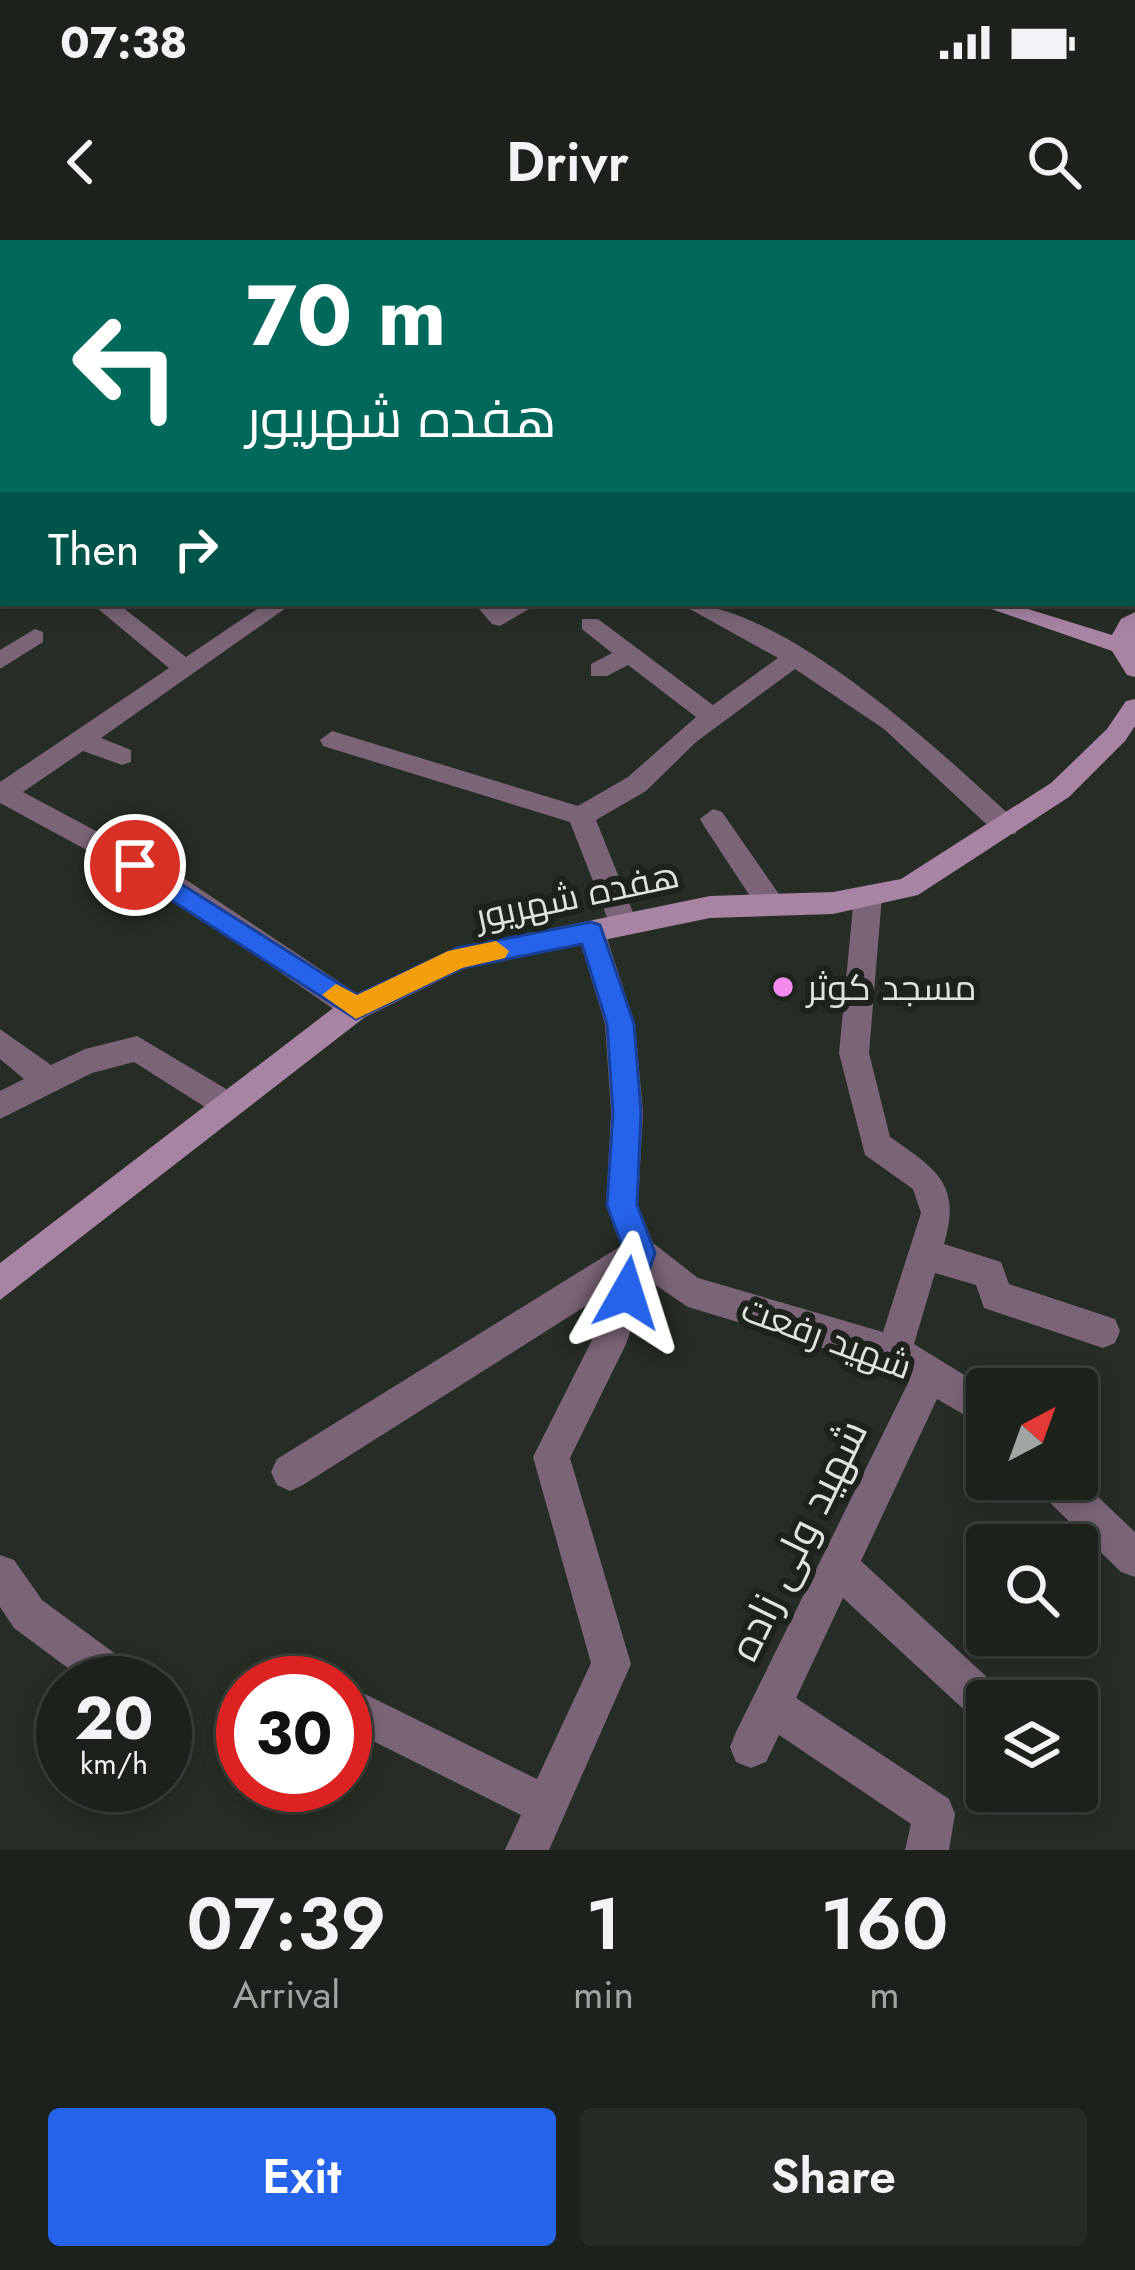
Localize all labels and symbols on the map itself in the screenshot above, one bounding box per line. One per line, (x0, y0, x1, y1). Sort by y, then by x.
pin (84, 814, 186, 916)
street label: هفده شهریور (468, 848, 684, 942)
place label: مسجد کوثر (805, 961, 977, 1013)
marker: مسجد کوثر (770, 974, 796, 1000)
position arrow (564, 1230, 690, 1356)
street label: شهید رفعت (735, 1282, 919, 1392)
north arrow (966, 1368, 1098, 1500)
street label: شهید ولی زاده (713, 1409, 883, 1671)
speed limit sign: 30 (216, 1656, 372, 1812)

